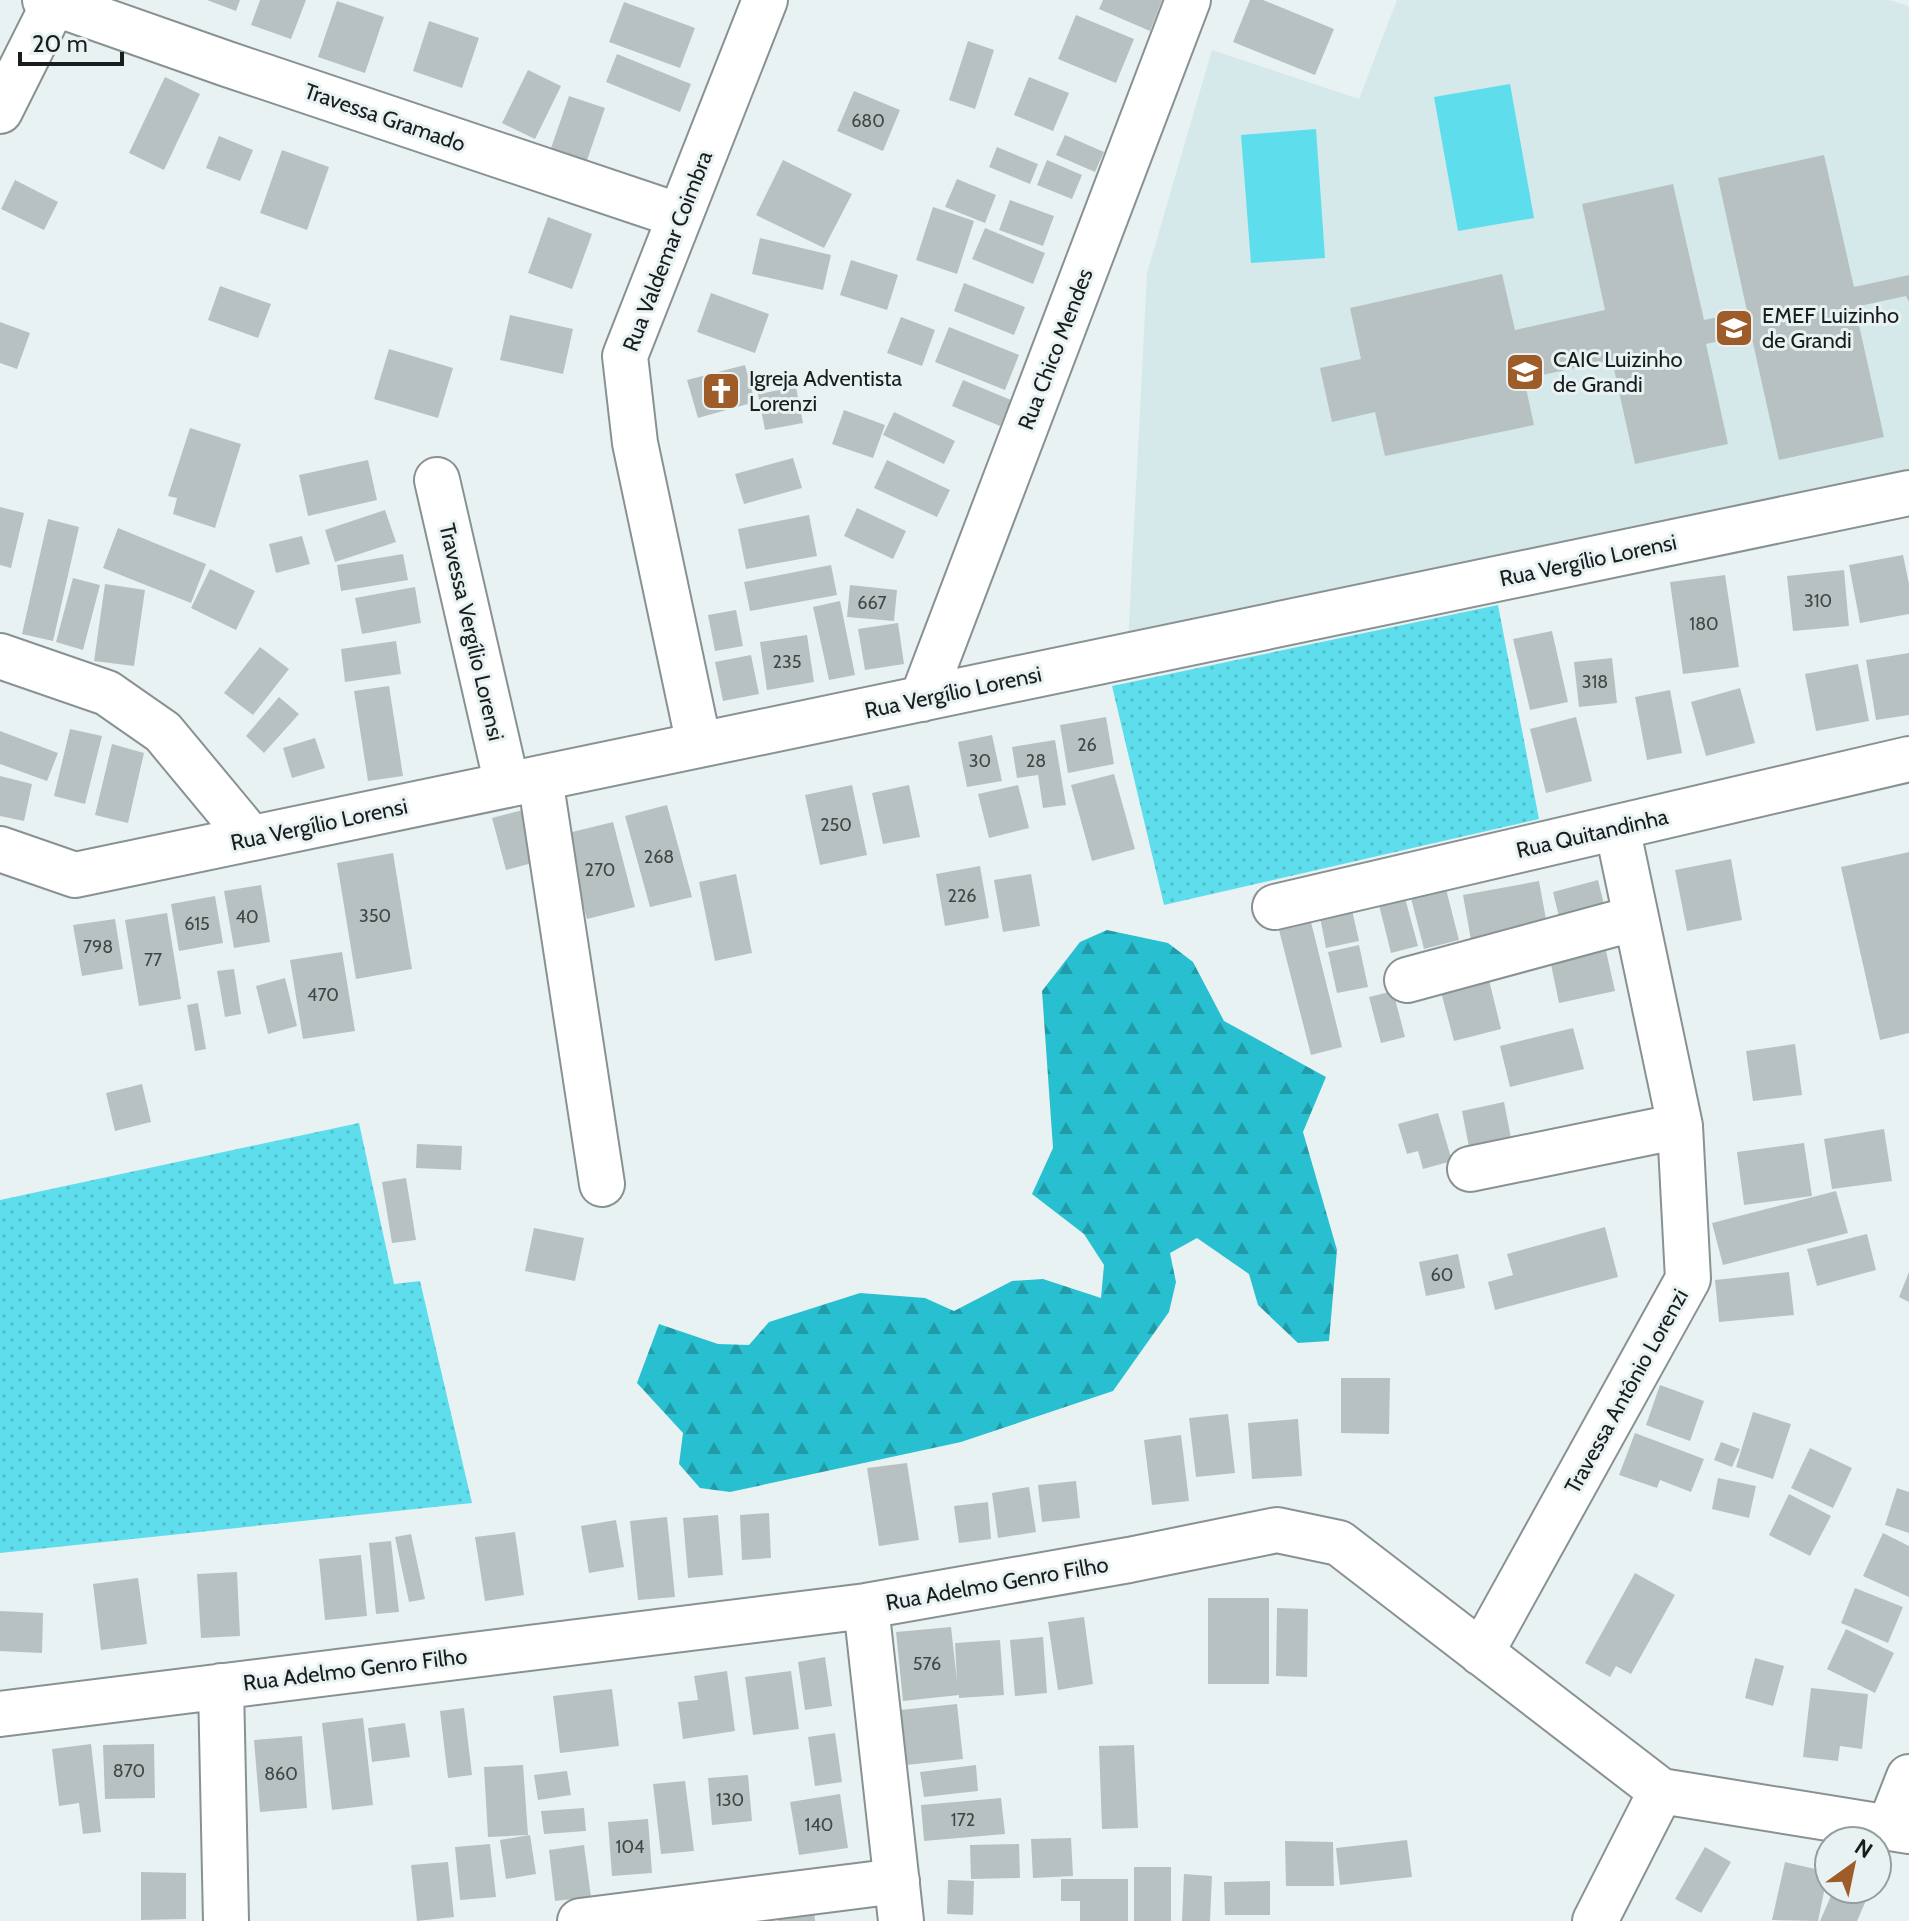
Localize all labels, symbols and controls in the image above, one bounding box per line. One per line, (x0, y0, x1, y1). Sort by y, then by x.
scale bar (20, 16, 122, 66)
text: 20 m (32, 29, 88, 58)
street label: Travessa Gramado (301, 77, 469, 158)
house number: 680 (851, 110, 885, 132)
street label: Rua Valdemar Coimbra (617, 147, 718, 355)
street label: Rua Chico Mendes (1012, 265, 1099, 434)
place label: EMEF Luizinho de Grandi (1762, 302, 1899, 354)
school or university icon: EMEF Luizinho de Grandi (1713, 307, 1755, 349)
place label: CAIC Luizinho de Grandi (1553, 346, 1683, 398)
school or university icon: CAIC Luizinho de Grandi (1504, 351, 1546, 393)
place label: Igreja Adventista Lorenzi (749, 365, 902, 417)
church icon: Igreja Adventista Lorenzi (700, 370, 742, 412)
street label: Travessa Vergílio Lorensi (433, 521, 510, 744)
street label: Rua Vergílio Lorensi (1497, 529, 1679, 592)
house number: 310 (1804, 590, 1832, 612)
house number: 667 (857, 592, 887, 614)
house number: 180 (1689, 613, 1719, 635)
house number: 235 (773, 651, 801, 673)
street label: Rua Vergílio Lorensi (862, 661, 1044, 724)
house number: 318 (1582, 671, 1608, 693)
house number: 26 (1077, 734, 1097, 756)
house number: 30 (969, 750, 991, 772)
house number: 28 (1026, 750, 1046, 772)
street label: Rua Vergílio Lorensi (228, 793, 410, 856)
street label: Rua Quitandinha (1514, 803, 1671, 864)
house number: 250 (820, 814, 852, 836)
house number: 268 (644, 846, 674, 868)
house number: 270 (585, 859, 615, 881)
house number: 226 (947, 885, 977, 907)
house number: 350 (359, 905, 391, 927)
house number: 40 (236, 906, 258, 928)
house number: 615 (184, 913, 210, 935)
house number: 798 (83, 936, 113, 958)
house number: 77 (144, 949, 162, 971)
house number: 470 (307, 984, 339, 1006)
house number: 60 (1431, 1264, 1453, 1286)
street label: Travessa Antônio Lorenzi (1559, 1284, 1694, 1498)
street label: Rua Adelmo Genro Filho (884, 1551, 1110, 1616)
street label: Rua Adelmo Genro Filho (241, 1642, 469, 1697)
house number: 576 (913, 1653, 941, 1675)
house number: 870 (113, 1760, 145, 1782)
house number: 860 (264, 1763, 298, 1785)
house number: 130 (716, 1789, 744, 1811)
house number: 172 (951, 1809, 975, 1831)
house number: 140 (805, 1814, 833, 1836)
north arrow (1813, 1825, 1893, 1905)
text: N (1850, 1833, 1877, 1864)
house number: 104 (616, 1836, 644, 1858)

